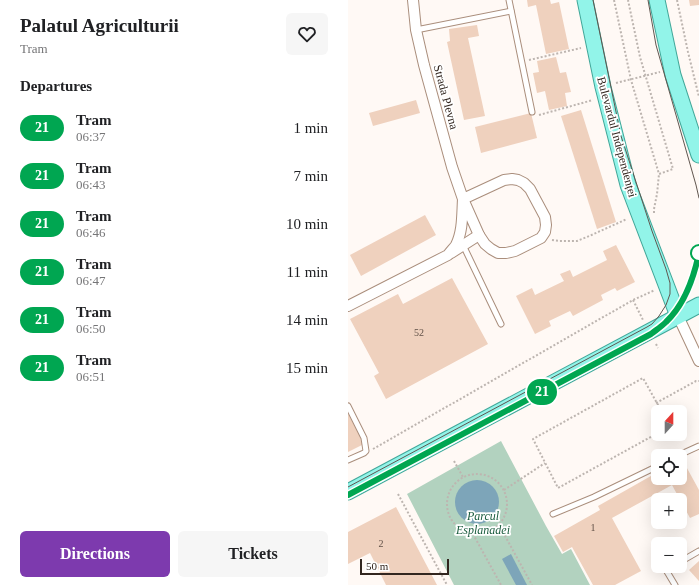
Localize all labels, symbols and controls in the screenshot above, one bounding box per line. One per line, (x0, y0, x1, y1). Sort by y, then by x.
button: heart (286, 13, 328, 55)
text: Palatul Agriculturii (20, 15, 179, 36)
text: Tram (20, 41, 48, 56)
street label: Strada Plevna (431, 63, 462, 131)
street label: Bulevardul Independenței (594, 75, 640, 199)
text: Departures (20, 78, 92, 94)
text: Tram (76, 112, 112, 128)
text: 21 (35, 120, 49, 135)
text: 1 min (293, 120, 328, 136)
text: 06:37 (76, 129, 106, 144)
text: Tram (76, 160, 112, 176)
text: 21 (35, 168, 49, 183)
text: 7 min (293, 168, 328, 184)
text: 06:43 (76, 177, 106, 192)
text: Tram (76, 208, 112, 224)
text: 21 (35, 216, 49, 231)
text: 10 min (286, 216, 328, 232)
text: 06:46 (76, 225, 106, 240)
unlabelled marker (690, 244, 699, 262)
text: Tram (76, 256, 112, 272)
text: 21 (35, 264, 49, 279)
text: 11 min (286, 264, 328, 280)
text: 06:47 (76, 273, 106, 288)
text: Tram (76, 304, 112, 320)
text: 21 (35, 312, 49, 327)
text: 14 min (286, 312, 328, 328)
text: 06:50 (76, 321, 106, 336)
house number: 52 (414, 327, 424, 338)
text: Tram (76, 352, 112, 368)
text: 21 (35, 360, 49, 375)
text: 15 min (286, 360, 328, 376)
text: 06:51 (76, 369, 106, 384)
line badge: 21 (524, 379, 560, 405)
text: 21 (535, 384, 549, 399)
north arrow (651, 405, 687, 441)
map controls (651, 405, 687, 573)
button: locate (651, 449, 687, 485)
button: + (651, 493, 687, 529)
park label: Parcul Esplanadei (455, 509, 510, 537)
house number: 1 (591, 522, 596, 533)
button: Directions (20, 531, 170, 577)
button: Tickets (178, 531, 328, 577)
button: − (651, 537, 687, 573)
house number: 2 (379, 538, 384, 549)
scale bar (360, 557, 449, 576)
text: 50 m (366, 560, 388, 572)

